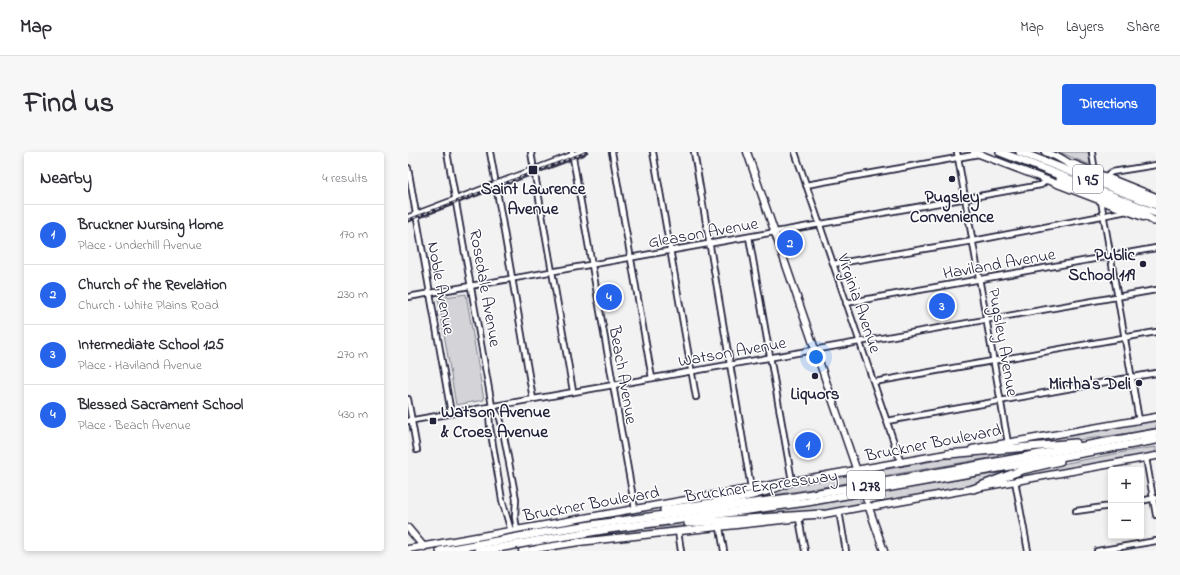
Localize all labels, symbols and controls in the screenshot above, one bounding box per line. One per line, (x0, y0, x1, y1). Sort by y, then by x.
text: Map (20, 14, 52, 41)
text: Map (1020, 17, 1044, 38)
text: Layers (1066, 17, 1104, 38)
text: Share (1126, 17, 1160, 38)
text: Find us (24, 84, 114, 125)
button: Directions (1062, 84, 1156, 125)
marker: Saint Lawrence Avenue (527, 164, 539, 176)
road number: I 95 (1073, 165, 1103, 193)
text: Nearby (40, 166, 92, 191)
text: 4 results (322, 169, 368, 188)
marker: Pugsley Convenience (947, 174, 957, 184)
place label: Saint Lawrence Avenue (481, 177, 587, 222)
place label: Pugsley Convenience (910, 185, 995, 230)
street label: Gleason Avenue (646, 211, 761, 255)
text: Bruckner Nursing Home (78, 214, 223, 236)
text: 1 (51, 225, 55, 244)
text: 170 m (340, 225, 368, 244)
street label: Rosedale Avenue (462, 228, 507, 349)
pin: 2 (777, 228, 803, 258)
text: Place · Underhill Avenue (78, 236, 202, 255)
street label: Noble Avenue (420, 240, 461, 337)
street label: Haviland Avenue (941, 242, 1058, 287)
place label: Public School 119 (1068, 243, 1136, 288)
street label: Virginia Avenue (828, 249, 887, 358)
marker: Public School 119 (1138, 259, 1148, 269)
text: Church of the Revelation (78, 274, 227, 296)
pin: 4 (596, 282, 622, 312)
text: 2 (50, 285, 56, 304)
text: 230 m (337, 285, 368, 304)
street label: Pugsley Avenue (979, 286, 1024, 399)
pin: 3 (929, 291, 955, 321)
text: Church · White Plains Road (78, 296, 219, 315)
street label: Beach Avenue (601, 323, 643, 427)
street label: Watson Avenue (676, 331, 788, 374)
text: Intermediate School 125 (78, 334, 224, 356)
text: 3 (50, 345, 56, 364)
text: 270 m (337, 345, 368, 364)
your location (806, 347, 826, 367)
text: Place · Haviland Avenue (78, 356, 202, 375)
marker: Liquors (810, 371, 820, 381)
place label: Mirtha's Deli (1049, 372, 1131, 397)
marker: Mirtha's Deli (1134, 378, 1144, 388)
place label: Liquors (791, 382, 840, 407)
text: Blessed Sacrament School (78, 394, 243, 416)
place label: Watson Avenue & Croes Avenue (440, 400, 551, 445)
text: 4 (50, 405, 56, 424)
text: 430 m (338, 405, 368, 424)
text: Place · Beach Avenue (78, 416, 190, 435)
marker: Watson Avenue & Croes Avenue (428, 416, 438, 426)
street label: Bruckner Boulevard (862, 418, 1004, 469)
pin: 1 (795, 430, 821, 460)
street label: Bruckner Expressway (682, 463, 839, 511)
map controls (1108, 467, 1144, 539)
button: + (1108, 467, 1144, 503)
road number: I 278 (847, 471, 885, 499)
street label: Bruckner Boulevard (520, 480, 662, 529)
button: − (1108, 503, 1144, 539)

